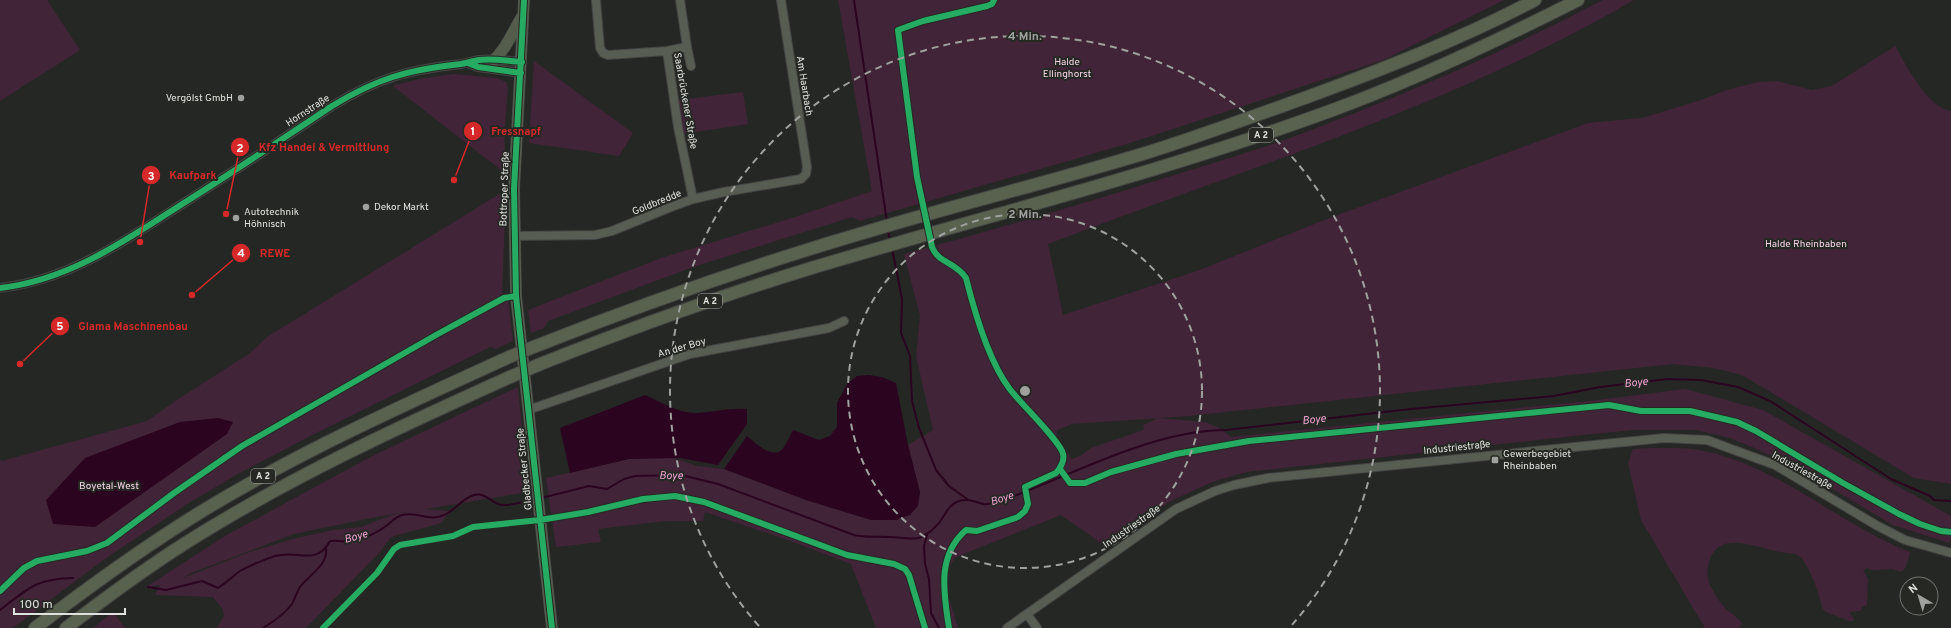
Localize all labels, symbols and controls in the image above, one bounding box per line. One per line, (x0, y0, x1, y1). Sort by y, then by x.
text: 4 Min. (1008, 29, 1042, 45)
street label: Saarbrückener Straße (670, 52, 700, 150)
street label: Am Haarbach (793, 55, 815, 117)
park label: Halde Ellinghorst (1043, 56, 1092, 81)
place label: Vergölst GmbH (166, 92, 233, 105)
street label: Hornstraße (284, 92, 332, 130)
marker: Vergölst GmbH (236, 93, 246, 103)
callout: Fressnapf (463, 119, 549, 142)
text: 1 (471, 124, 475, 140)
text: Fressnapf (491, 125, 541, 139)
road number: A 2 (1249, 128, 1273, 142)
callout: Kfz Handel & Vermittlung (230, 136, 397, 159)
text: 2 (236, 141, 244, 157)
text: Kfz Handel & Vermittlung (259, 141, 389, 155)
street label: Bottroper Straße (497, 151, 513, 227)
callout: Kaufpark (141, 164, 224, 187)
text: 3 (147, 169, 155, 185)
text: Kaufpark (169, 169, 217, 183)
street label: Goldbredde (630, 187, 684, 219)
place label: Dekor Markt (374, 201, 429, 214)
marker: Dekor Markt (361, 202, 371, 212)
place label: Autotechnik Höhnisch (244, 206, 299, 231)
text: 2 Min. (1008, 207, 1042, 223)
marker: Autotechnik Höhnisch (231, 213, 241, 223)
park label: Halde Rheinbaben (1765, 238, 1847, 251)
callout: REWE (231, 242, 298, 265)
text: 4 (237, 246, 245, 262)
text: REWE (260, 247, 290, 261)
road number: A 2 (698, 294, 722, 308)
callout: Glama Maschinenbau (50, 315, 196, 338)
text: 5 (56, 319, 64, 335)
text: Glama Maschinenbau (78, 320, 188, 334)
street label: An der Boy (656, 335, 708, 361)
water label: Boye (1623, 375, 1649, 391)
centre of rings (1018, 384, 1032, 398)
water label: Boye (1301, 412, 1327, 428)
street label: Gladbecker Straße (514, 427, 536, 511)
street label: Industriestraße (1423, 438, 1491, 458)
place label: Gewerbegebiet Rheinbaben (1503, 448, 1571, 473)
street label: Industriestraße (1769, 449, 1835, 493)
marker: Gewerbegebiet Rheinbaben (1490, 455, 1500, 465)
road number: A 2 (251, 469, 275, 483)
water label: Boye (659, 469, 683, 483)
park label: Boyetal-West (79, 480, 139, 493)
water label: Boye (989, 489, 1016, 509)
street label: Industriestraße (1101, 502, 1163, 552)
water label: Boye (343, 527, 370, 547)
north arrow (1899, 576, 1939, 616)
text: N (1906, 581, 1921, 597)
scale bar (14, 590, 125, 616)
text: 100 m (20, 597, 53, 613)

